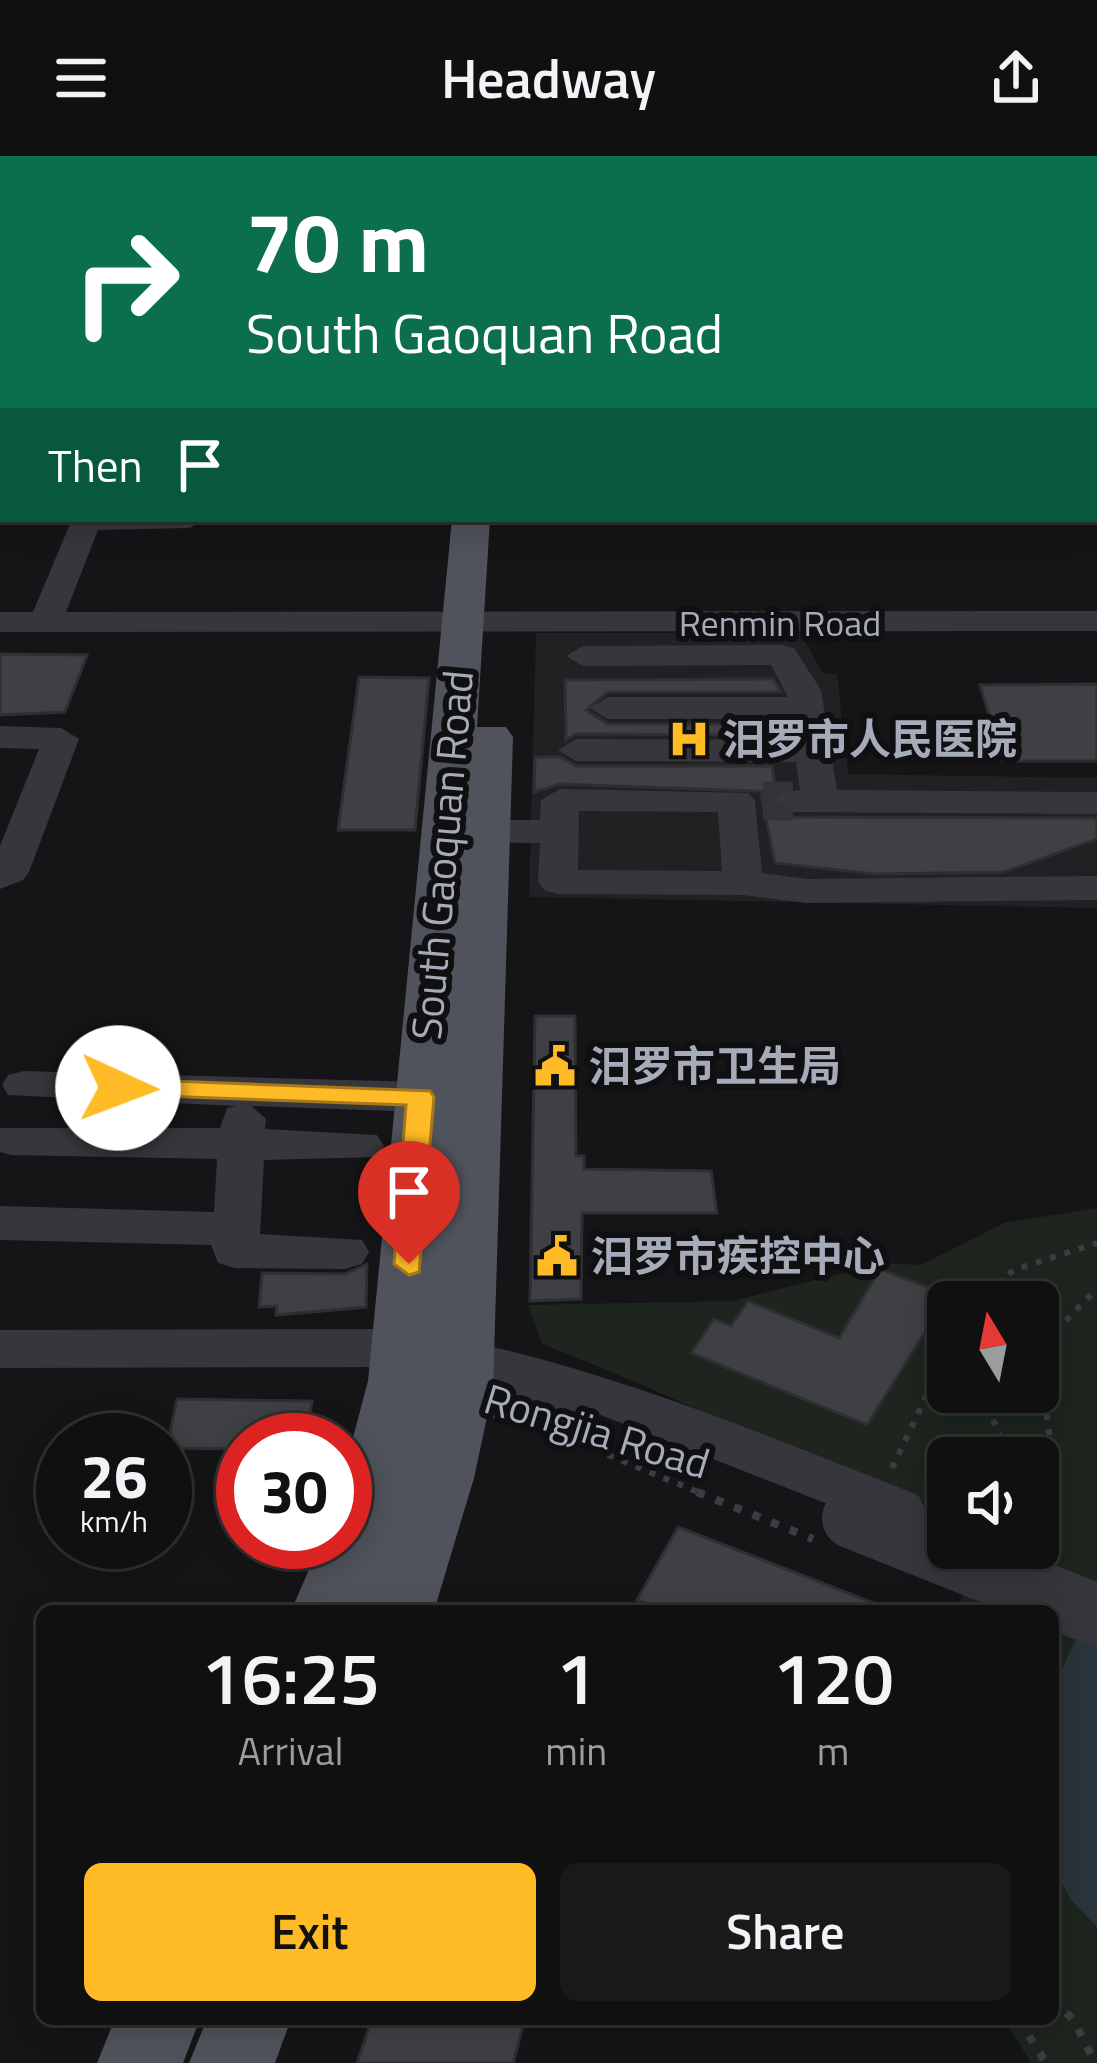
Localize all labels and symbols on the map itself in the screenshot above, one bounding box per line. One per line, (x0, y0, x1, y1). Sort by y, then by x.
street label: Renmin Road (679, 595, 881, 650)
street label: South Gaoquan Road (393, 667, 489, 1043)
place label: 汨罗市人民医院 (723, 706, 1017, 770)
hospital icon: 汨罗市人民医院 (666, 716, 712, 762)
position arrow (55, 1025, 181, 1151)
place label: 汨罗市卫生局 (589, 1033, 841, 1097)
public building icon: 汨罗市卫生局 (532, 1043, 578, 1089)
pin (358, 1141, 460, 1264)
place label: 汨罗市疾控中心 (591, 1223, 885, 1287)
public building icon: 汨罗市疾控中心 (534, 1233, 580, 1279)
north arrow (927, 1281, 1059, 1413)
street label: Rongjia Road (477, 1365, 718, 1495)
speed limit sign: 30 (216, 1413, 372, 1569)

